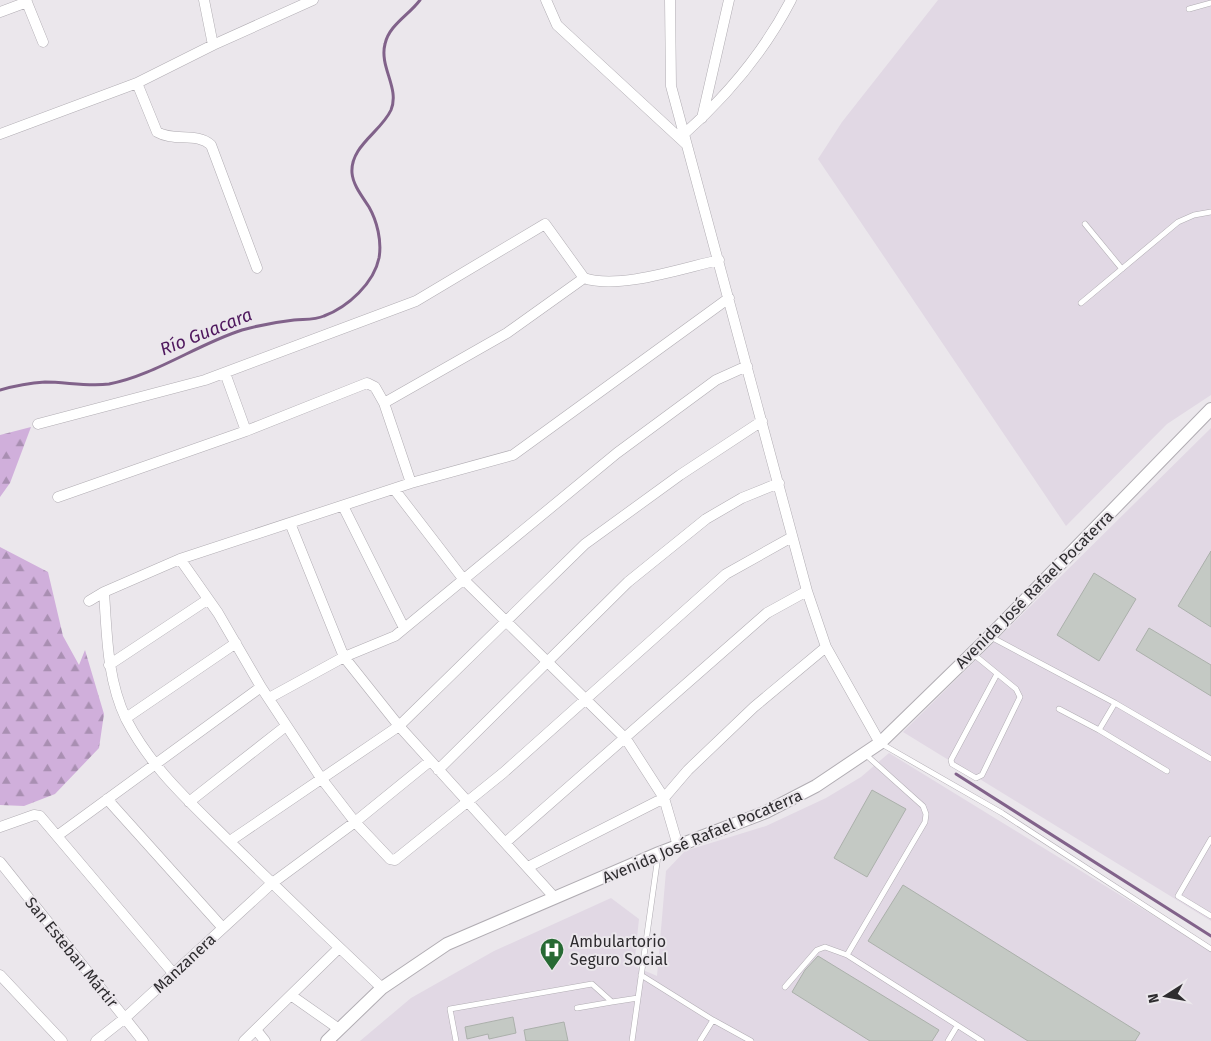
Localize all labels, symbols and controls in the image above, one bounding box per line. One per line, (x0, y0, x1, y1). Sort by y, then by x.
water label: Río Guacara (157, 304, 255, 360)
street label: Avenida José Rafael Pocaterra (951, 506, 1117, 672)
street label: Avenida José Rafael Pocaterra (599, 786, 805, 887)
street label: San Esteban Mártir (21, 893, 123, 1012)
street label: Manzanera (149, 930, 219, 997)
place label: Ambulartorio Seguro Social (570, 932, 668, 969)
hospital icon: Ambulartorio Seguro Social (539, 937, 565, 971)
north arrow (1141, 971, 1191, 1021)
text: N (1144, 992, 1163, 1005)

